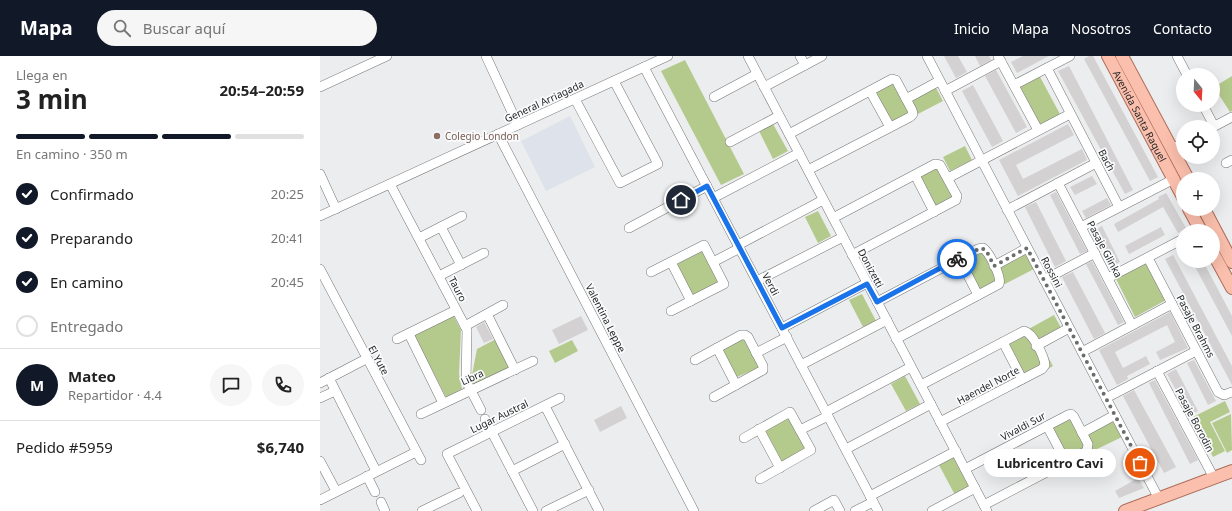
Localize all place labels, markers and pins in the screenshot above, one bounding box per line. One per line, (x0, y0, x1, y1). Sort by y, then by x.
place label: Colegio London (445, 129, 519, 143)
marker: Colegio London (432, 131, 442, 141)
pin (664, 183, 698, 217)
pin (1123, 446, 1157, 480)
callout: Lubricentro Cavi (984, 449, 1116, 477)

